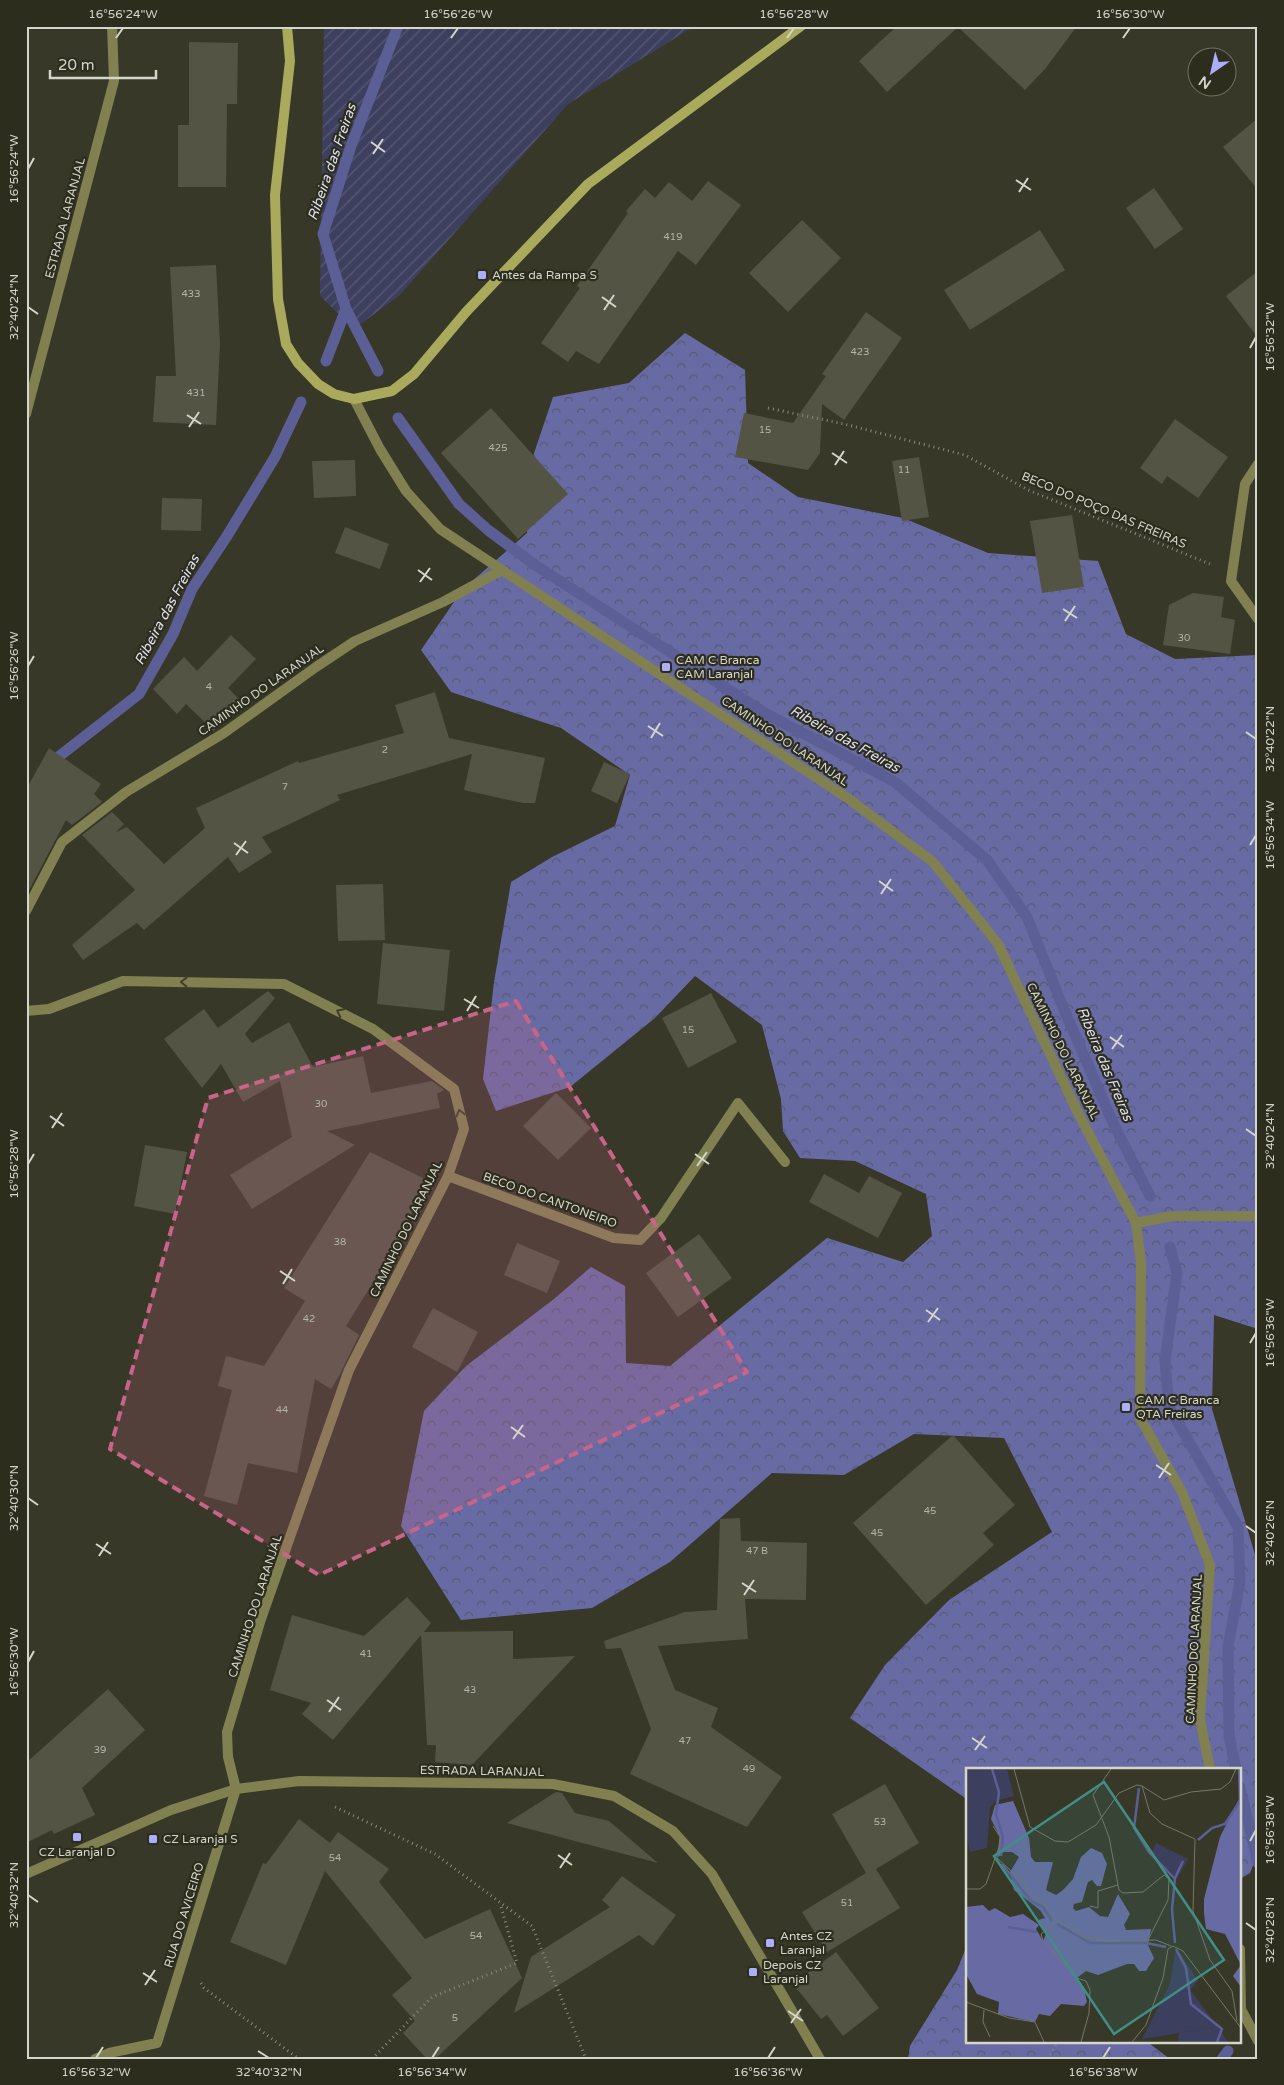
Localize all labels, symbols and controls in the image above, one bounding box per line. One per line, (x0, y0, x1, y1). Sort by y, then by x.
text: 16°56'24"W (88, 7, 158, 21)
text: 16°56'26"W (423, 7, 493, 21)
text: 16°56'28"W (759, 7, 829, 21)
text: 16°56'30"W (1095, 7, 1165, 21)
scale bar (50, 48, 156, 80)
north arrow (1186, 48, 1236, 98)
text: 20 m (58, 56, 95, 74)
text: N (1196, 72, 1214, 93)
water label: Ribeira das Freiras (304, 100, 360, 223)
text: 16°56'24"W (7, 134, 21, 204)
street label: ESTRADA LARANJAL (42, 156, 88, 280)
house number: 419 (664, 231, 682, 243)
place label: Antes da Rampa S (492, 268, 597, 282)
marker: Antes da Rampa S (476, 269, 488, 281)
text: 32°40'24"N (7, 274, 21, 340)
house number: 433 (182, 288, 200, 300)
text: 16°56'32"W (1263, 302, 1277, 372)
house number: 423 (851, 346, 869, 358)
house number: 431 (187, 387, 205, 399)
house number: 15 (759, 424, 771, 436)
house number: 425 (489, 442, 507, 454)
house number: 11 (898, 464, 910, 476)
street label: BECO DO POÇO DAS FREIRAS (1020, 469, 1188, 551)
water label: Ribeira das Freiras (131, 551, 204, 668)
text: 16°56'26"W (7, 631, 21, 701)
house number: 30 (1178, 632, 1190, 644)
street label: CAMINHO DO LARANJAL (196, 641, 327, 739)
place label: CAM C Branca CAM Laranjal (676, 653, 760, 681)
marker: CAM C Branca CAM Laranjal (660, 661, 672, 673)
house number: 4 (206, 681, 212, 693)
street label: CAMINHO DO LARANJAL (719, 693, 851, 789)
water label: Ribeira das Freiras (787, 702, 904, 777)
text: 32°40'22"N (1263, 706, 1277, 772)
house number: 2 (382, 744, 388, 756)
house number: 7 (282, 781, 288, 793)
text: 16°56'34"W (1263, 800, 1277, 870)
one-way arrow (180, 977, 188, 987)
street label: CAMINHO DO LARANJAL (1024, 981, 1102, 1122)
water label: Ribeira das Freiras (1073, 1004, 1137, 1125)
one-way arrow (336, 1008, 345, 1018)
house number: 15 (682, 1024, 694, 1036)
house number: 30 (315, 1098, 327, 1110)
text: 32°40'24"N (1263, 1103, 1277, 1169)
one-way arrow (455, 1108, 466, 1117)
text: 16°56'28"W (7, 1129, 21, 1199)
street label: CAMINHO DO LARANJAL (367, 1158, 445, 1299)
street label: BECO DO CANTONEIRO (481, 1169, 619, 1231)
house number: 38 (334, 1236, 346, 1248)
text: 16°56'36"W (1263, 1298, 1277, 1368)
house number: 42 (303, 1313, 315, 1325)
place label: CAM C Branca QTA Freiras (1136, 1393, 1220, 1421)
marker: CAM C Branca QTA Freiras (1120, 1401, 1132, 1413)
house number: 44 (276, 1404, 288, 1416)
text: 32°40'30"N (7, 1465, 21, 1531)
text: 32°40'26"N (1263, 1500, 1277, 1566)
house number: 45 (924, 1505, 936, 1517)
house number: 45 (871, 1527, 883, 1539)
street label: CAMINHO DO LARANJAL (225, 1532, 285, 1679)
house number: 47 B (746, 1545, 768, 1557)
street label: CAMINHO DO LARANJAL (1183, 1574, 1205, 1724)
text: 16°56'30"W (7, 1627, 21, 1697)
house number: 41 (360, 1648, 372, 1660)
house number: 43 (464, 1684, 476, 1696)
house number: 47 (679, 1735, 691, 1747)
house number: 39 (94, 1744, 106, 1756)
street label: ESTRADA LARANJAL (420, 1763, 544, 1779)
house number: 49 (743, 1763, 755, 1775)
inset map (966, 1768, 1242, 2042)
text: 16°56'38"W (1263, 1795, 1277, 1865)
house number: 53 (874, 1816, 886, 1828)
marker: CZ Laranjal D (71, 1831, 83, 1843)
place label: CZ Laranjal S (163, 1832, 238, 1846)
marker: CZ Laranjal S (147, 1833, 159, 1845)
place label: CZ Laranjal D (39, 1845, 115, 1859)
house number: 54 (329, 1852, 341, 1864)
street label: RUA DO AVICEIRO (161, 1860, 207, 1969)
text: 32°40'32"N (7, 1862, 21, 1928)
house number: 51 (841, 1897, 853, 1909)
text: 32°40'28"N (1263, 1897, 1277, 1963)
place label: Antes CZ Laranjal (780, 1929, 833, 1957)
house number: 54 (470, 1930, 482, 1942)
marker: Antes CZ Laranjal (764, 1937, 776, 1949)
place label: Depois CZ Laranjal (763, 1958, 822, 1986)
marker: Depois CZ Laranjal (747, 1966, 759, 1978)
house number: 5 (452, 2012, 458, 2024)
text: 16°56'32"W (61, 2065, 131, 2079)
text: 32°40'32"N (236, 2065, 302, 2079)
text: 16°56'34"W (397, 2065, 467, 2079)
text: 16°56'36"W (733, 2065, 803, 2079)
text: 16°56'38"W (1068, 2065, 1138, 2079)

